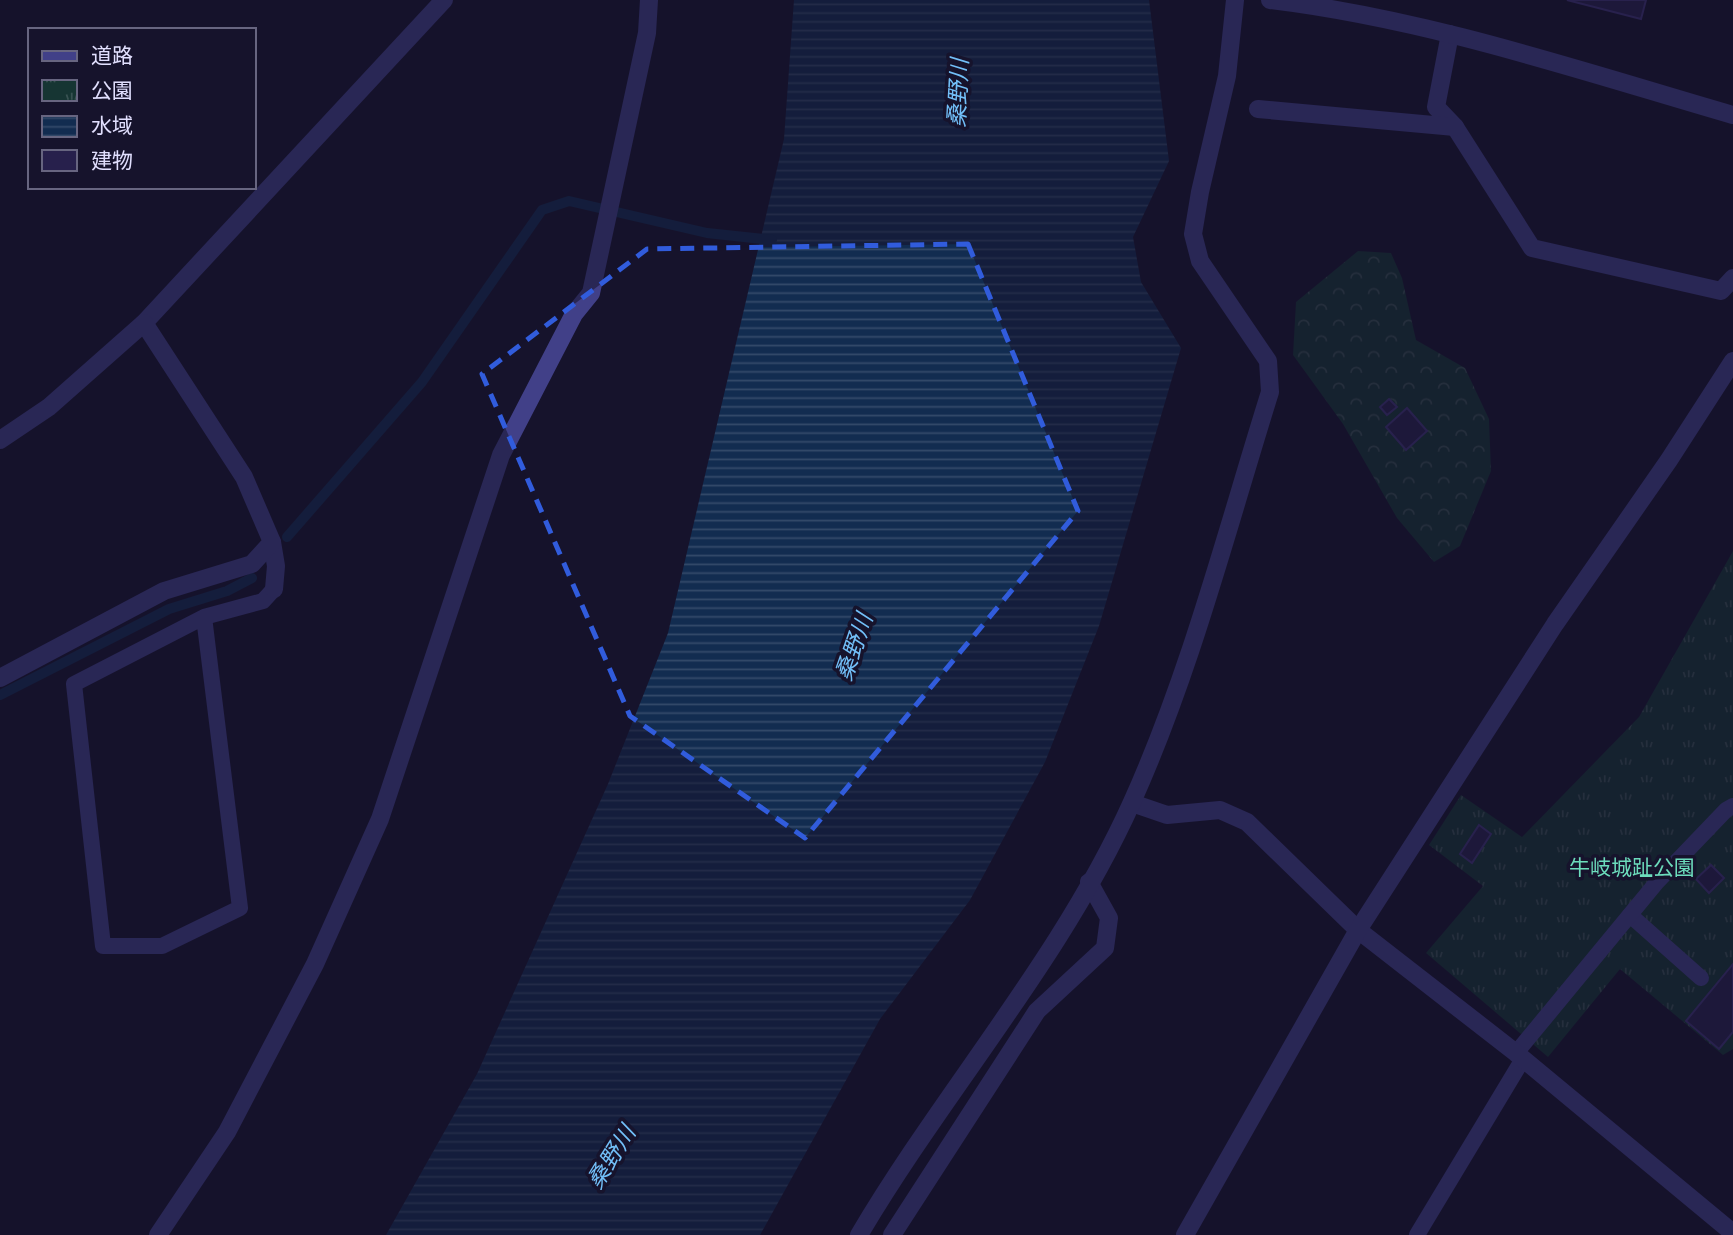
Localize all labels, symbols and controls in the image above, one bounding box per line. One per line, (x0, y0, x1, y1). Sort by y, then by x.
legend (28, 28, 256, 189)
text: 道路 (91, 44, 133, 69)
water label: 桑野川 (943, 55, 975, 128)
text: 公園 (91, 79, 133, 104)
text: 水域 (91, 114, 133, 139)
text: 建物 (91, 149, 133, 174)
water label: 桑野川 (830, 607, 880, 685)
park label: 牛岐城趾公園 (1569, 856, 1695, 881)
water label: 桑野川 (582, 1118, 644, 1194)

